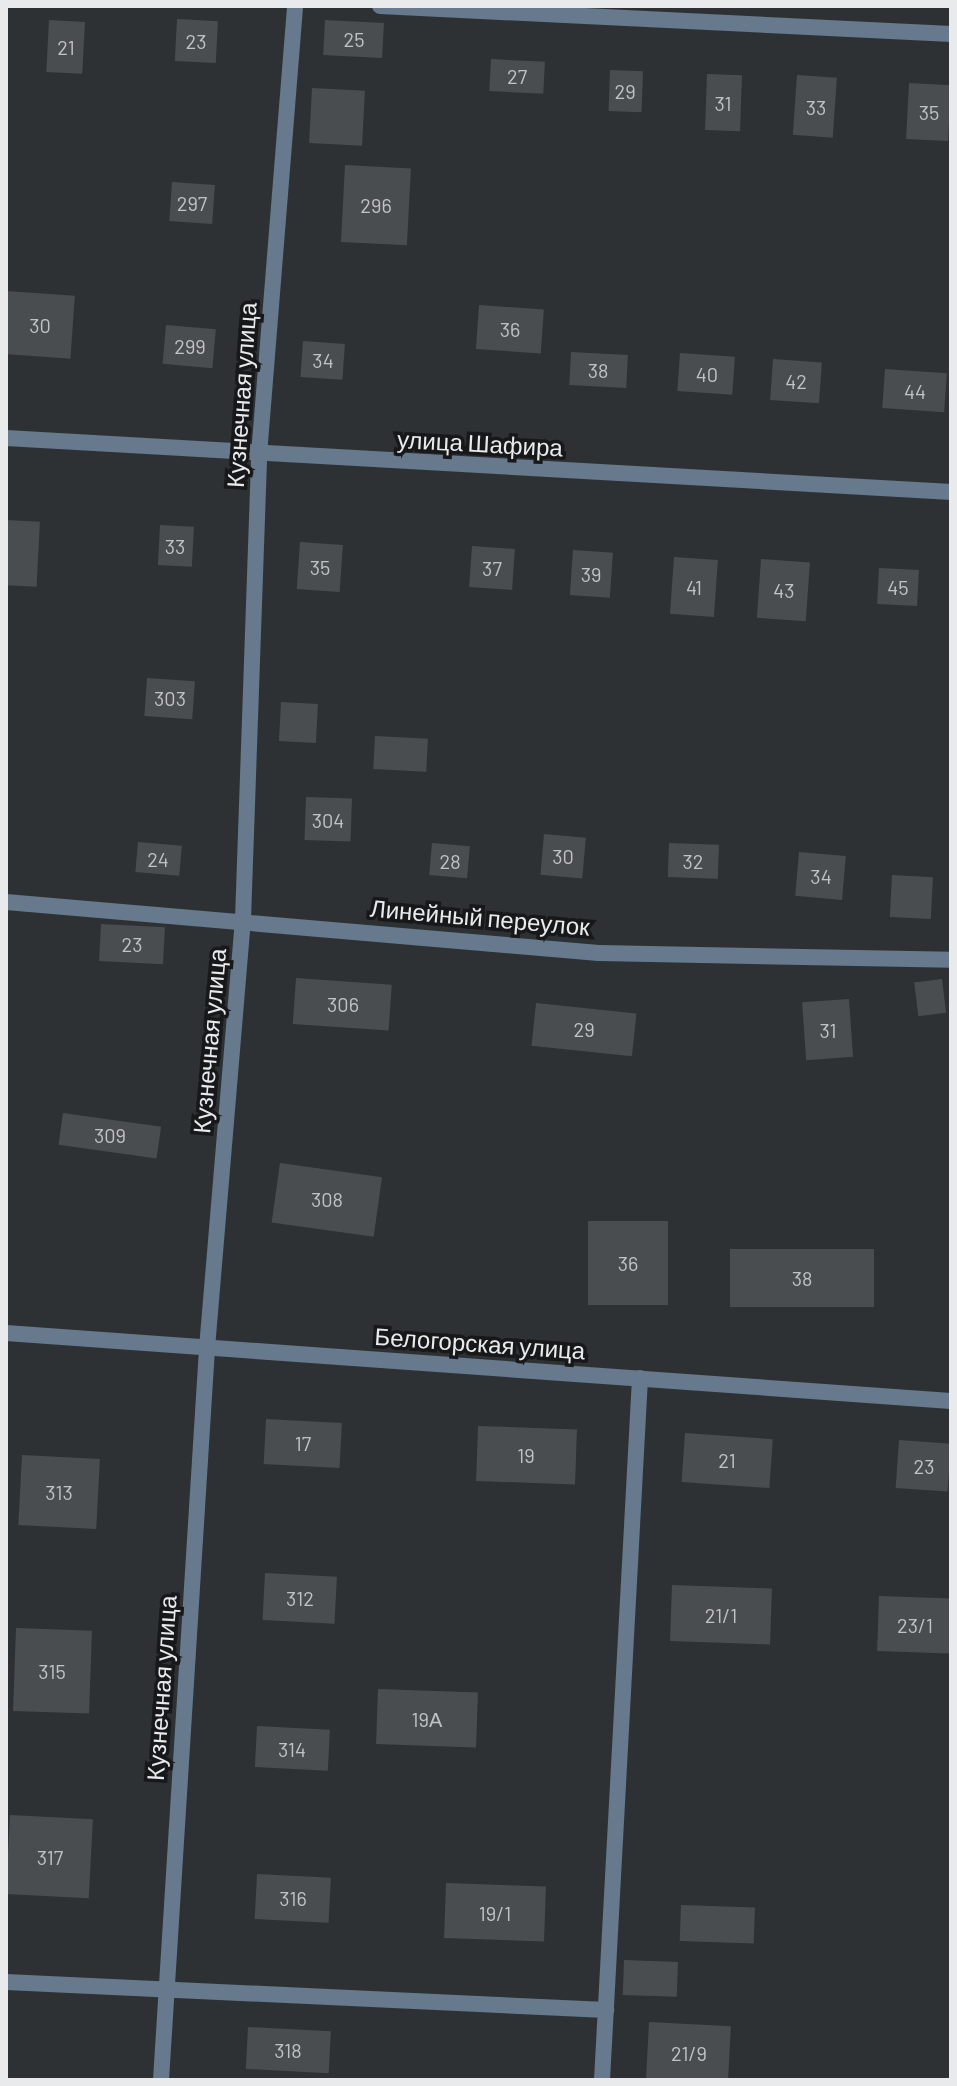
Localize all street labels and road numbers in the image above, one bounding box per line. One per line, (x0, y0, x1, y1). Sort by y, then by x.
street label: Кузнечная улица (220, 301, 262, 489)
street label: улица Шафира (396, 424, 564, 462)
street label: Линейный переулок (369, 893, 591, 941)
street label: Кузнечная улица (187, 947, 231, 1135)
street label: Белогорская улица (374, 1321, 586, 1365)
street label: Кузнечная улица (140, 1594, 182, 1782)

